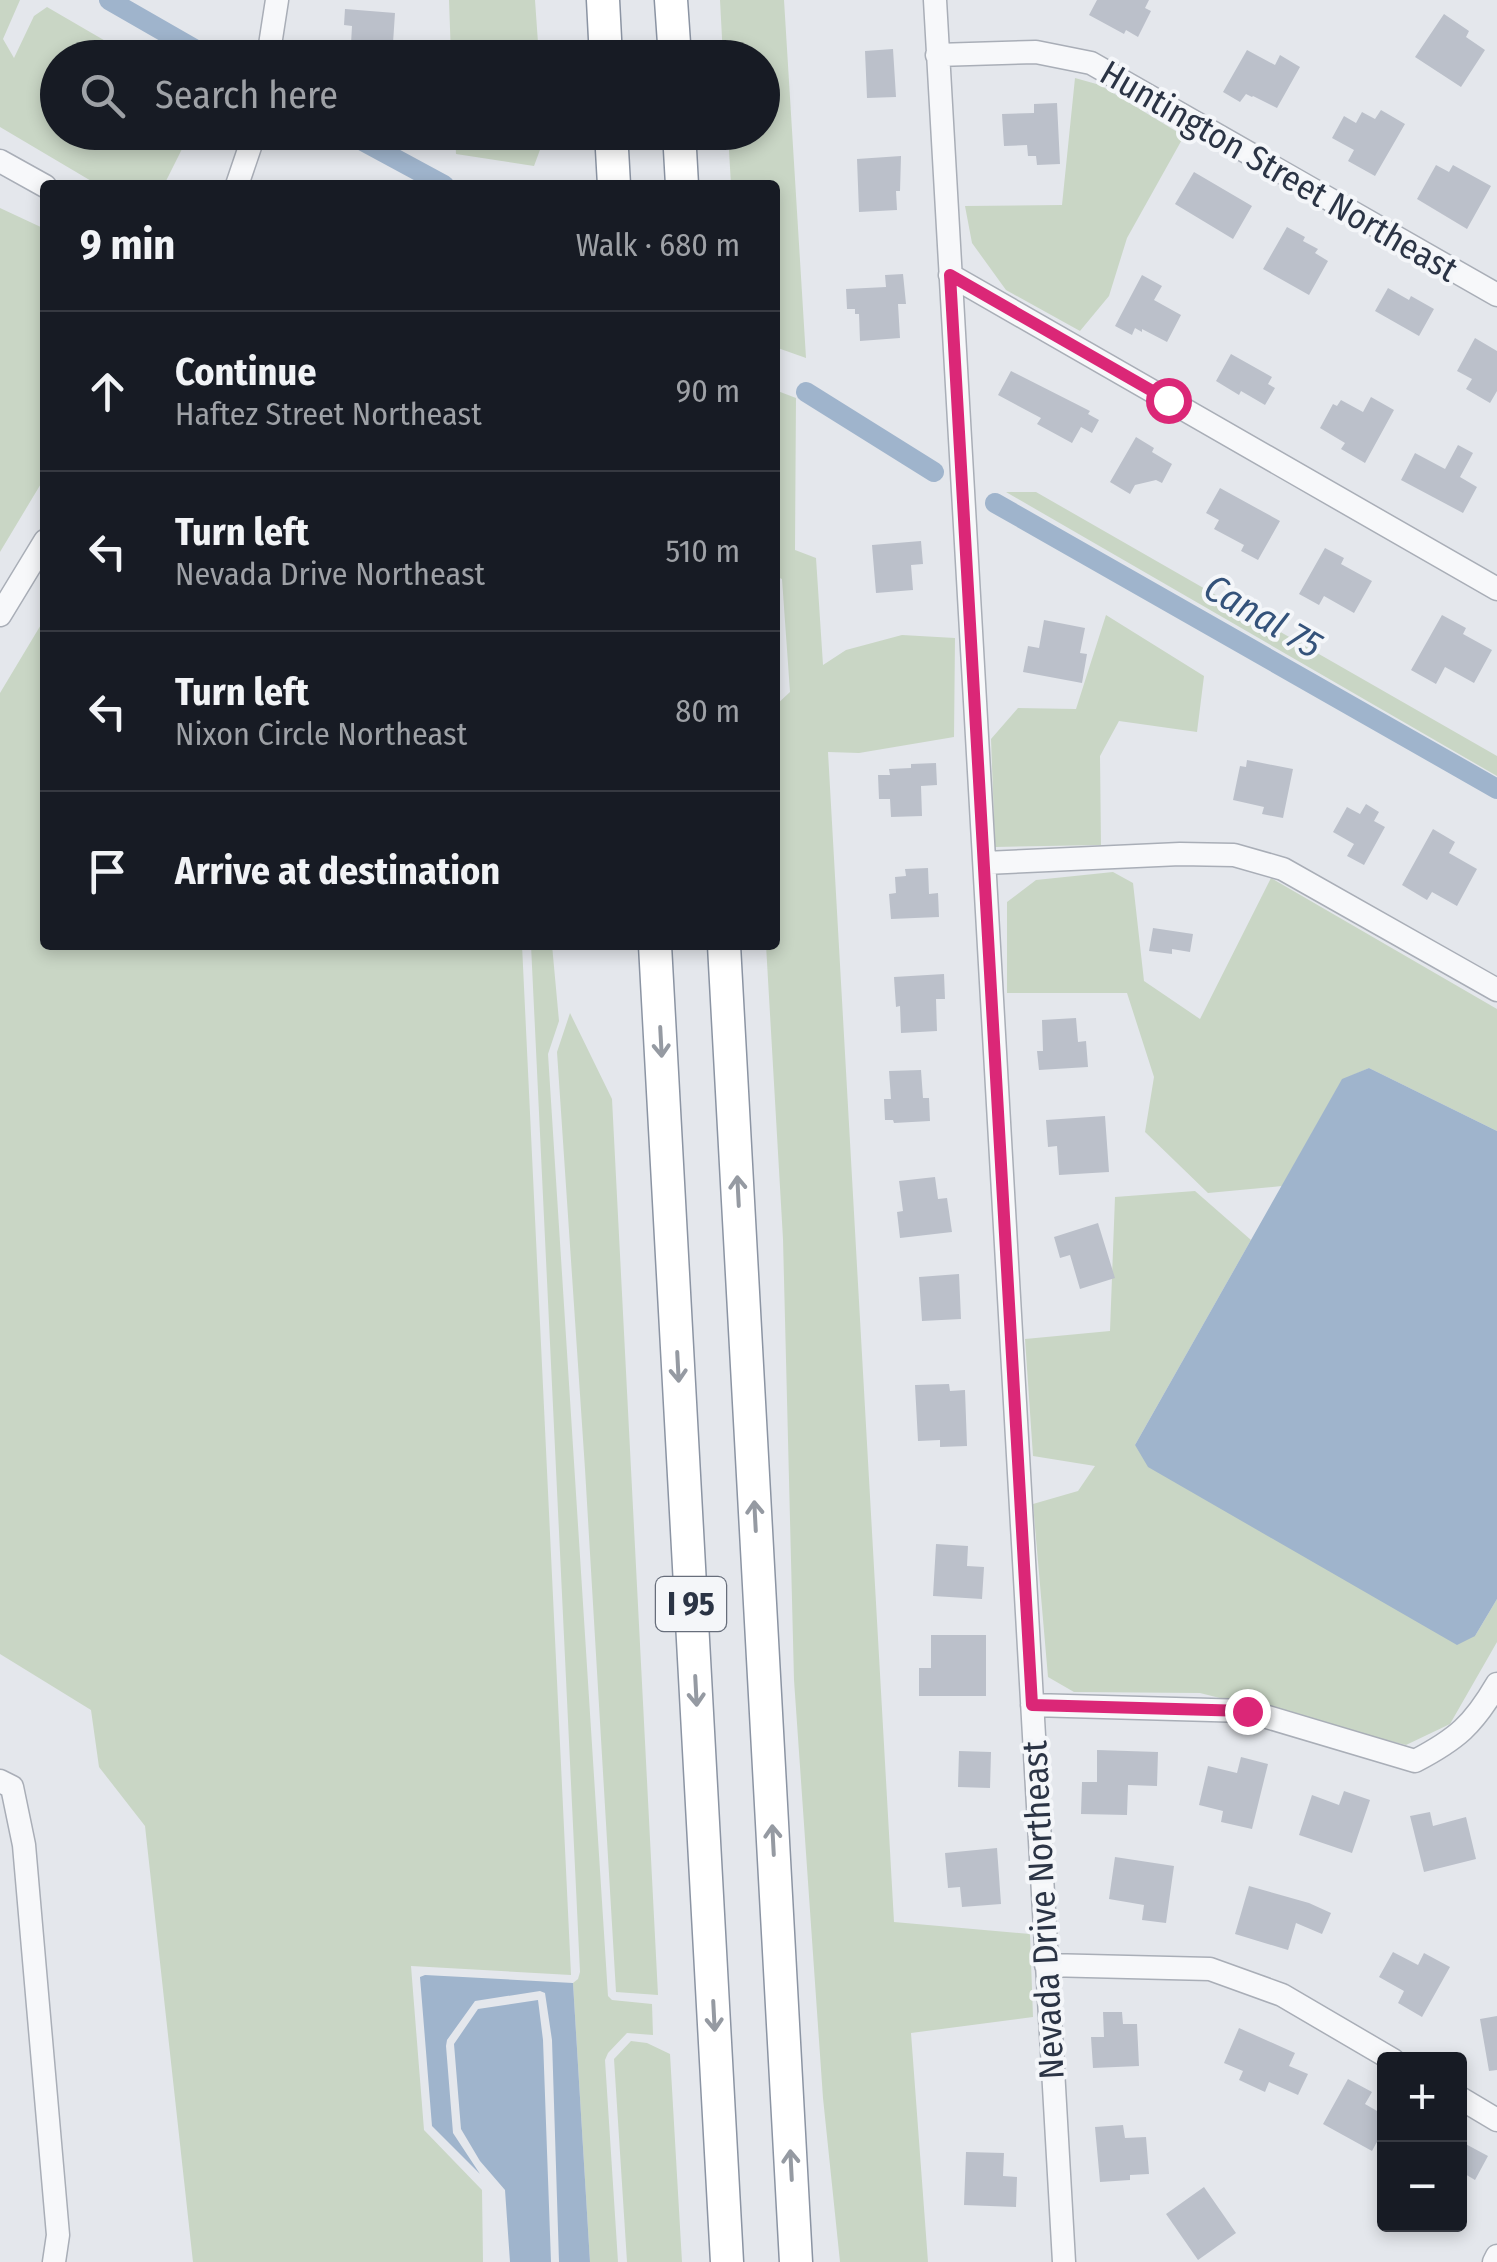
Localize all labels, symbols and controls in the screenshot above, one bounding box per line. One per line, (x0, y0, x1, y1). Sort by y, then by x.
search box (40, 40, 780, 150)
street label: Huntington Street Northeast (1093, 51, 1466, 291)
icon: search (75, 68, 130, 123)
text: Search here (155, 72, 338, 118)
text: 9 min (80, 220, 175, 270)
text: Walk · 680 m (576, 226, 740, 264)
text: Continue (175, 349, 316, 395)
icon: ahead (80, 364, 135, 419)
text: 90 m (676, 372, 740, 410)
route start (1146, 378, 1192, 424)
text: Haftez Street Northeast (175, 395, 482, 433)
text: Turn left (175, 509, 309, 555)
icon: left (80, 524, 135, 579)
text: 510 m (666, 532, 740, 570)
text: Nevada Drive Northeast (175, 555, 485, 593)
water label: Canal 75 (1196, 564, 1331, 668)
text: Turn left (175, 669, 309, 715)
icon: left (80, 684, 135, 739)
text: 80 m (675, 692, 740, 730)
text: Nixon Circle Northeast (175, 715, 467, 753)
icon: arrive (80, 844, 135, 899)
text: Arrive at destination (175, 848, 500, 894)
one-way arrow (652, 1026, 671, 1058)
one-way arrow (728, 1176, 747, 1208)
one-way arrow (669, 1350, 688, 1382)
one-way arrow (745, 1500, 764, 1532)
road number: I 95 (656, 1577, 726, 1631)
one-way arrow (687, 1675, 706, 1707)
route end (1225, 1689, 1271, 1735)
street label: Nevada Drive Northeast (1013, 1739, 1073, 2080)
one-way arrow (763, 1825, 782, 1857)
one-way arrow (705, 1999, 724, 2031)
map controls (1377, 2052, 1467, 2232)
button: + (1377, 2052, 1467, 2142)
button: − (1377, 2142, 1467, 2232)
one-way arrow (781, 2149, 800, 2181)

